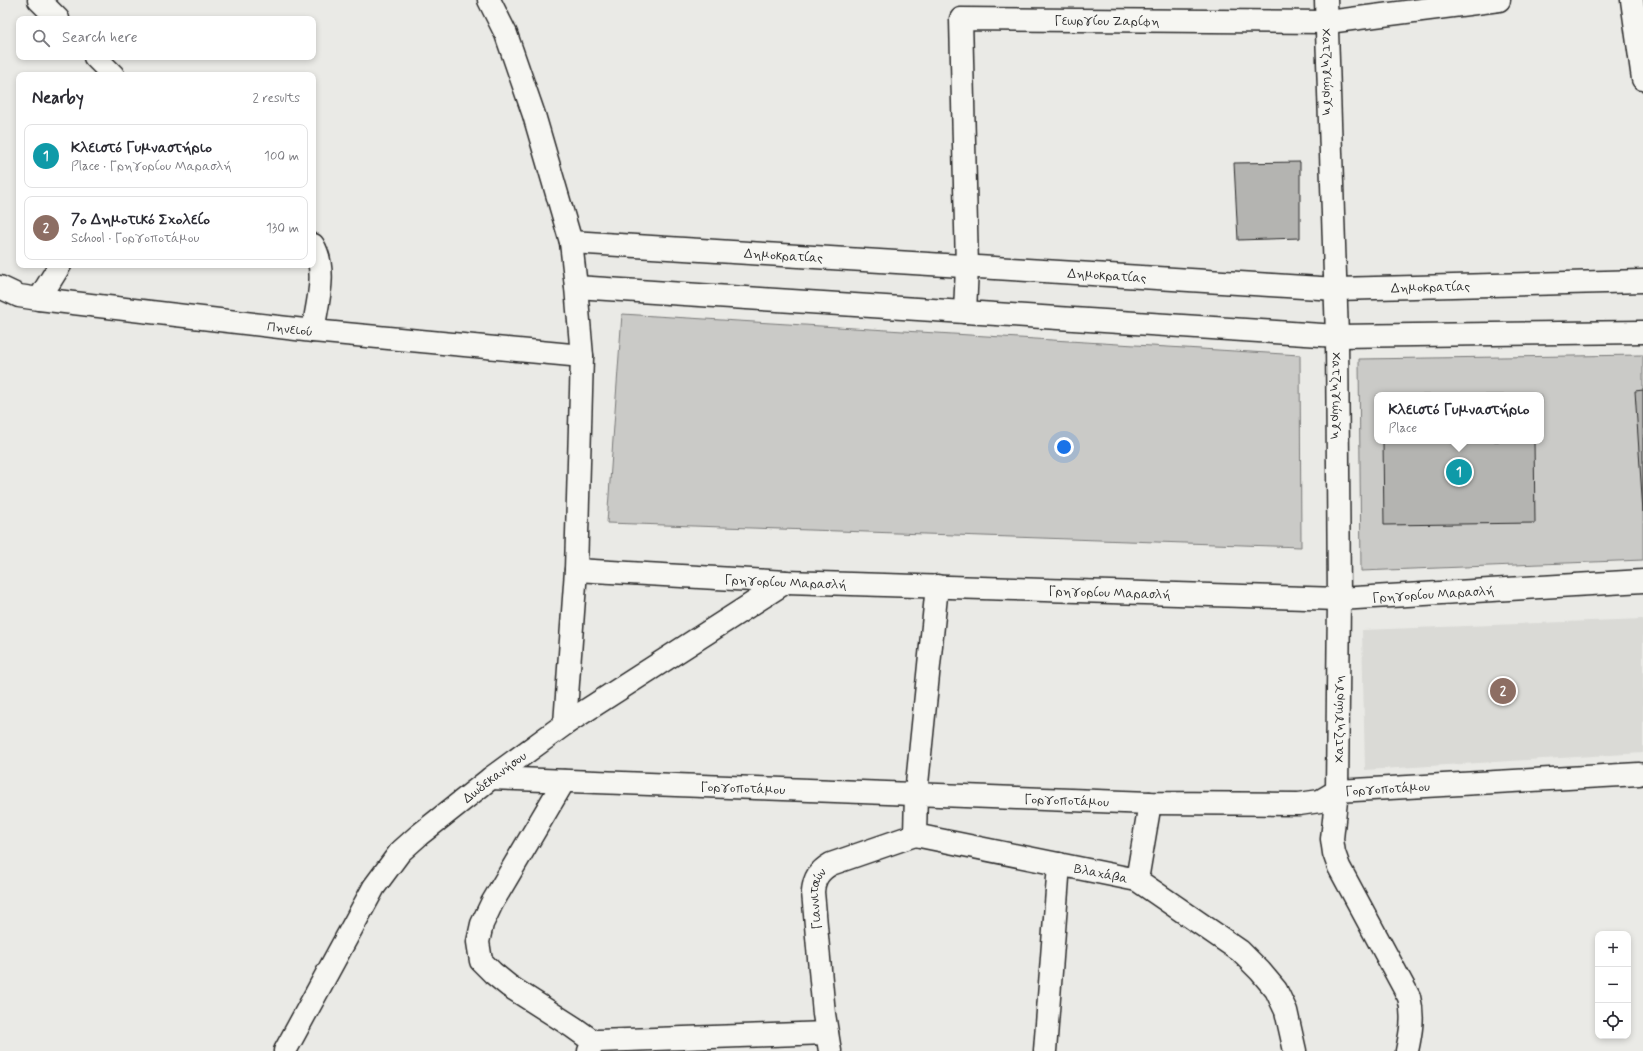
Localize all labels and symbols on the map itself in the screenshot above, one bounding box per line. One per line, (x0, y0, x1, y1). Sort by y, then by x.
street label: Γεωργίου Ζαρίφη (1054, 13, 1160, 31)
street label: Χατζηγιώργη (1317, 28, 1337, 116)
street label: Δημοκρατίας (744, 246, 824, 267)
street label: Δημοκρατίας (1067, 266, 1147, 287)
street label: Δημοκρατίας (1391, 279, 1471, 298)
street label: Πηνειού (266, 319, 314, 341)
street label: Χατζηγιώργη (1327, 352, 1345, 440)
your location (1054, 437, 1074, 457)
pin: 1 (1446, 457, 1472, 487)
street label: Γρηγορίου Μαρασλή (724, 572, 847, 594)
street label: Γρηγορίου Μαρασλή (1048, 583, 1171, 604)
street label: Γρηγορίου Μαρασλή (1372, 583, 1495, 607)
street label: Χατζηγιώργη (1331, 675, 1348, 763)
pin: 2 (1490, 676, 1516, 706)
street label: Δωδεκανήσου (459, 748, 531, 807)
street label: Γοργοποτάμου (700, 779, 786, 799)
street label: Γοργοποτάμου (1345, 779, 1431, 801)
street label: Γοργοποτάμου (1024, 791, 1109, 811)
street label: Βλαχάβα (1072, 860, 1129, 888)
street label: Γιαννιτσών (806, 864, 830, 930)

